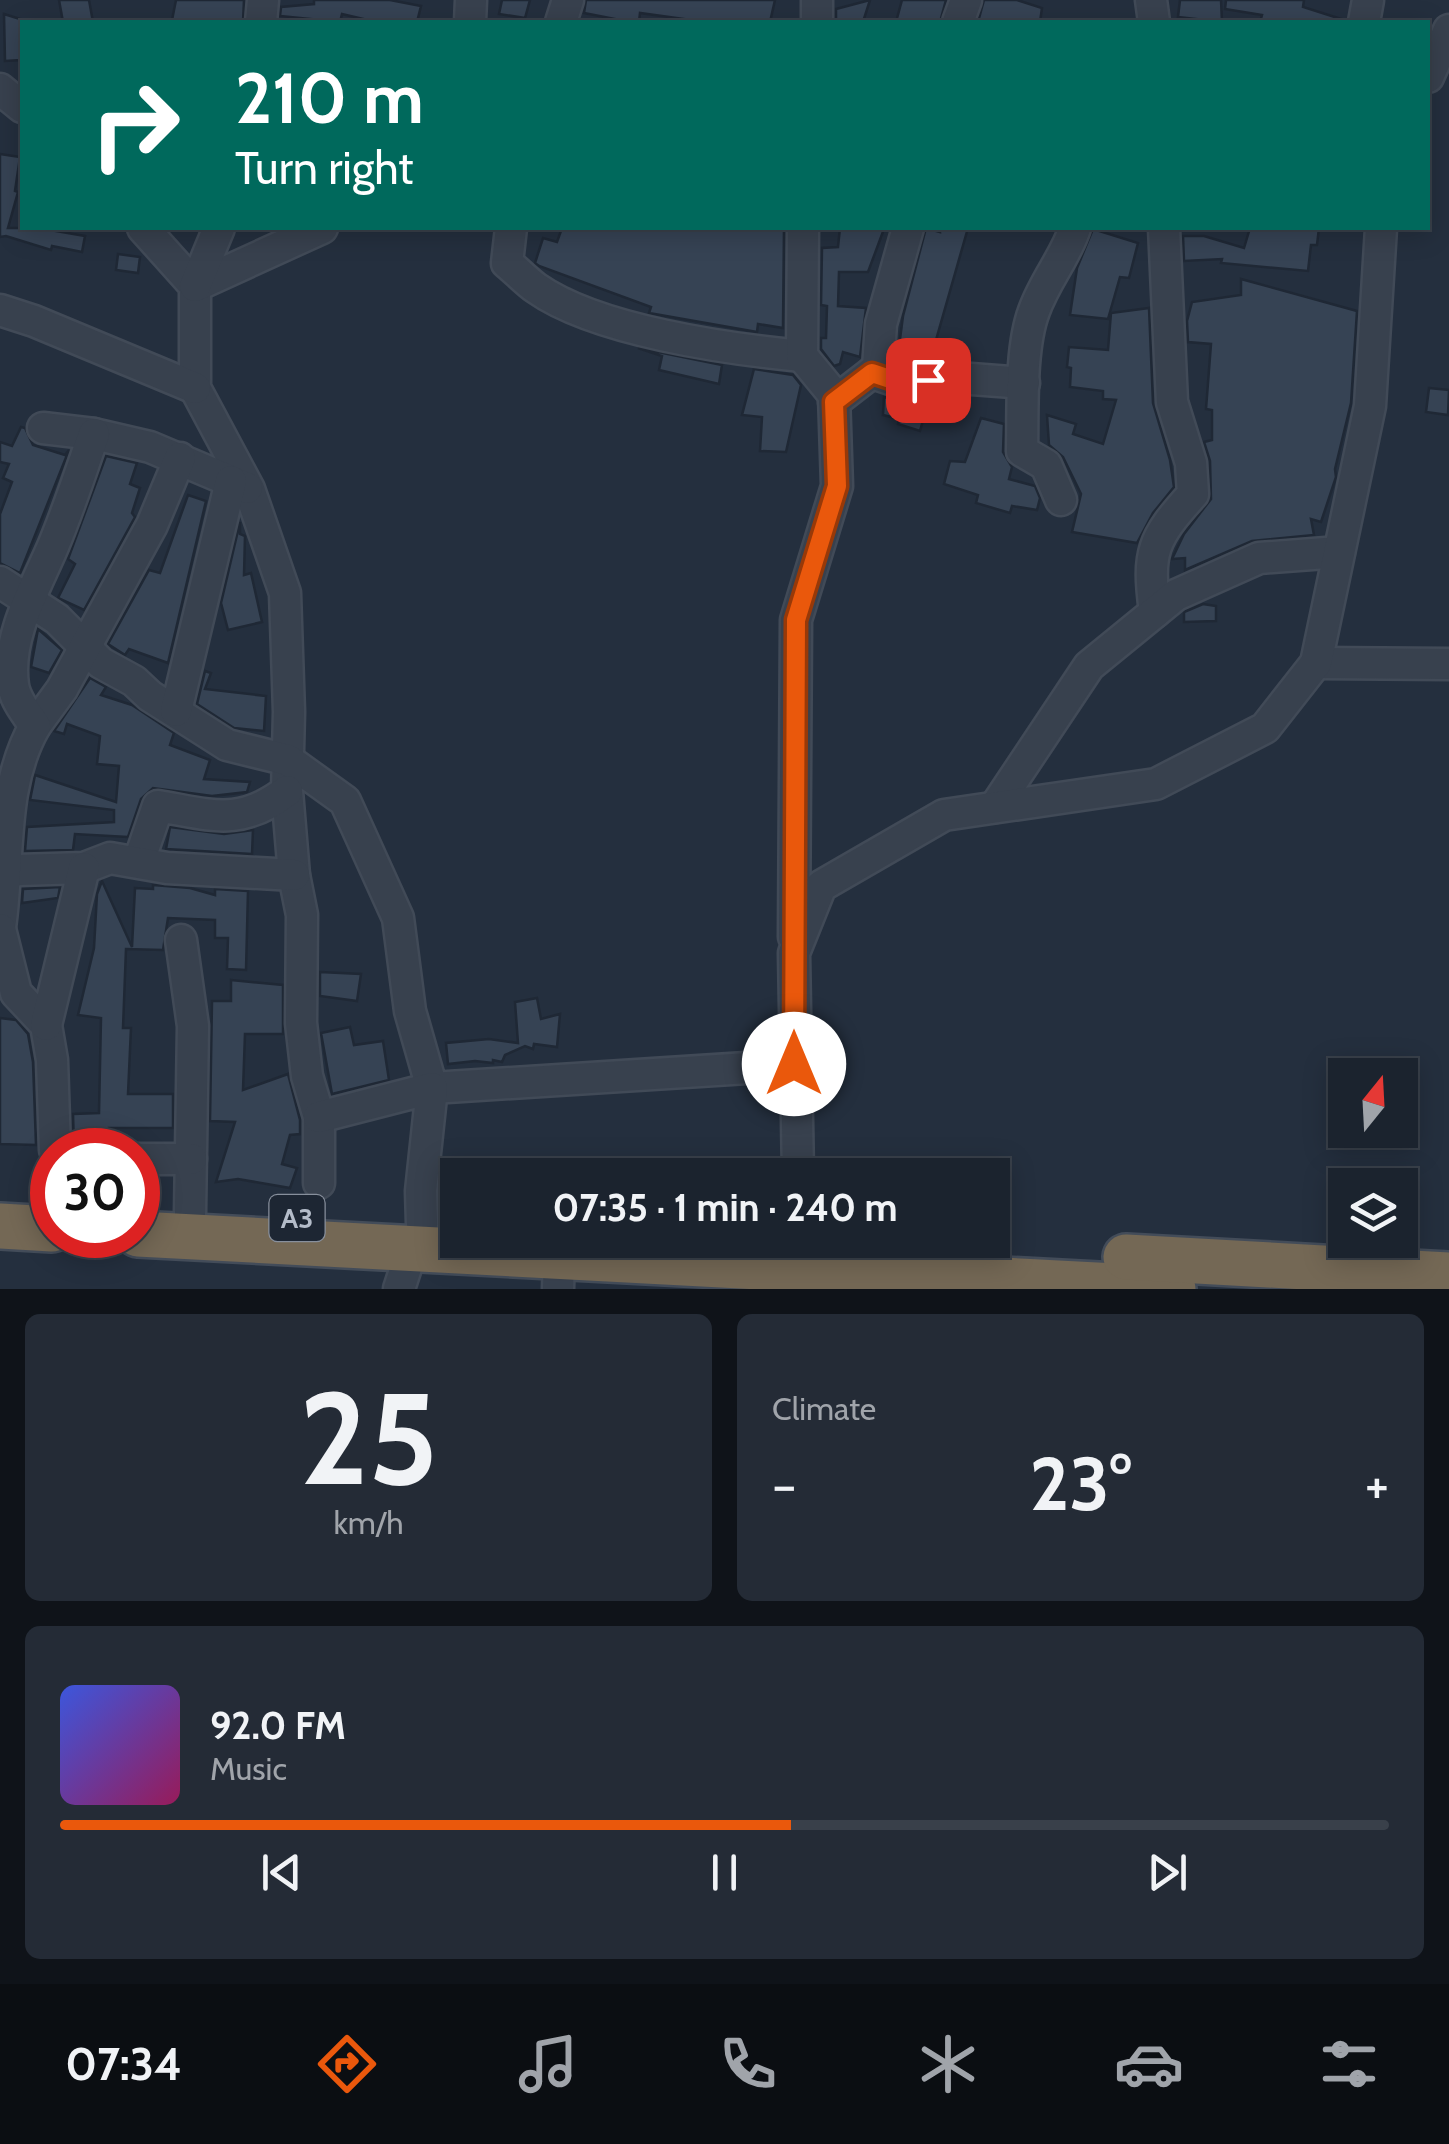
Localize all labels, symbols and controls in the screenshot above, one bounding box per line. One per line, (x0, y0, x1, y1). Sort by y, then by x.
text: 210 m (235, 55, 424, 141)
icon: right (70, 60, 200, 190)
text: Turn right (235, 141, 414, 195)
pin (886, 338, 971, 423)
icon: arrive (901, 353, 956, 408)
position arrow (742, 1012, 846, 1116)
north arrow (1328, 1058, 1418, 1148)
map controls (1328, 1058, 1418, 1258)
speed limit sign: 30 (30, 1128, 160, 1258)
button: layers (1328, 1168, 1418, 1258)
text: 07:35 · 1 min · 240 m (552, 1184, 898, 1231)
road number: A3 (270, 1195, 324, 1241)
text: 25 (299, 1359, 438, 1517)
text: Climate (772, 1389, 876, 1428)
text: 23° (1030, 1438, 1131, 1529)
text: − (772, 1451, 796, 1518)
text: + (1365, 1451, 1389, 1518)
text: km/h (333, 1503, 404, 1542)
text: 92.0 FM (210, 1702, 346, 1749)
text: Music (210, 1749, 287, 1788)
icon: previous (254, 1845, 309, 1900)
icon: pause (697, 1845, 752, 1900)
icon: next (1140, 1845, 1195, 1900)
icon: directions (312, 2029, 382, 2099)
icon: music (513, 2029, 583, 2099)
icon: phone (713, 2029, 783, 2099)
icon: climate (913, 2029, 983, 2099)
icon: car (1114, 2029, 1184, 2099)
icon: filters (1314, 2029, 1384, 2099)
text: 07:34 (65, 2037, 182, 2091)

